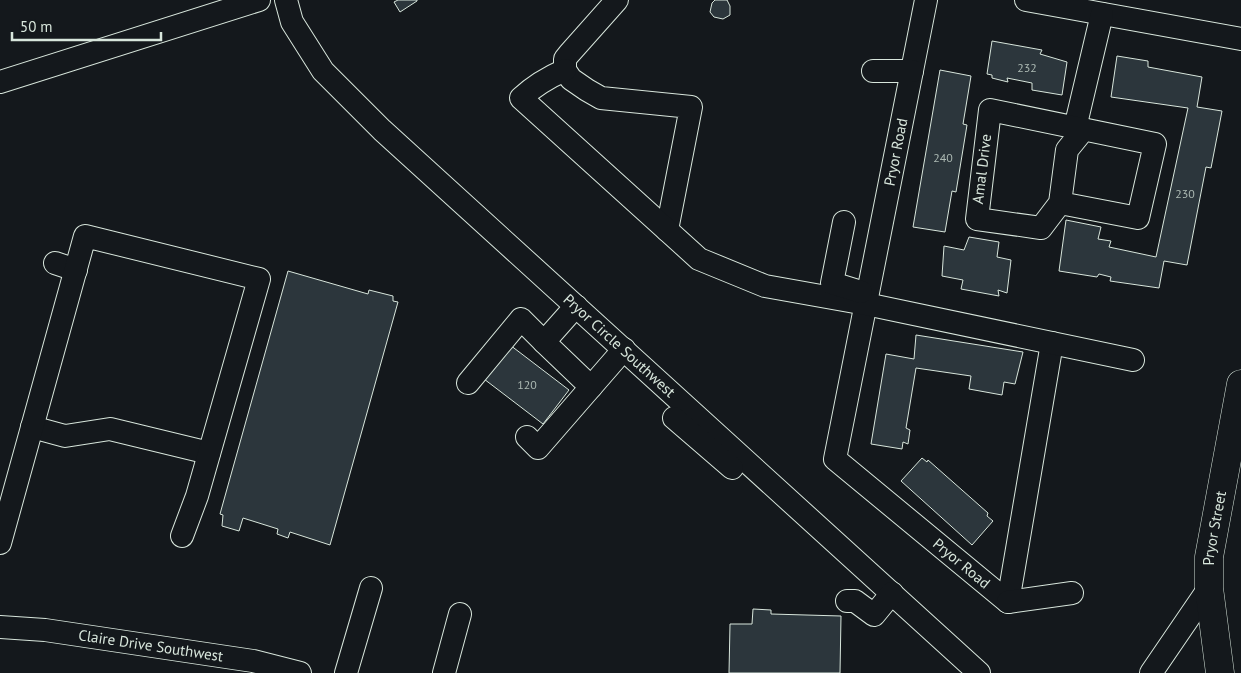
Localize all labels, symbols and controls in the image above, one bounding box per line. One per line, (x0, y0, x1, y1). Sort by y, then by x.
scale bar (12, 10, 161, 42)
text: 50 m (20, 17, 53, 36)
house number: 232 (1017, 60, 1037, 75)
street label: Pryor Road (880, 116, 911, 187)
street label: Amal Drive (968, 133, 995, 205)
house number: 240 (933, 150, 953, 165)
house number: 230 (1175, 186, 1195, 201)
street label: Pryor Circle Southwest (560, 290, 680, 401)
house number: 120 (517, 377, 537, 392)
street label: Pryor Street (1199, 489, 1230, 565)
street label: Pryor Road (929, 534, 994, 592)
street label: Claire Drive Southwest (77, 625, 225, 665)

